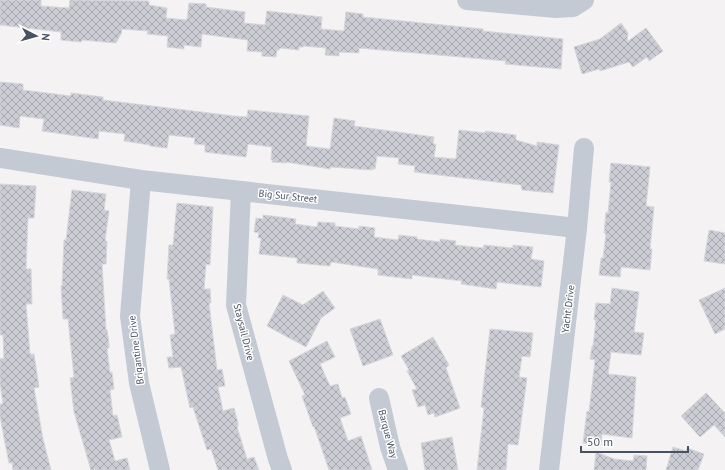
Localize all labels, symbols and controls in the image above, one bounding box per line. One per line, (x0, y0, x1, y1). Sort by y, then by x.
north arrow (16, 16, 56, 56)
text: N (39, 33, 53, 41)
street label: Big Sur Street (258, 186, 319, 206)
street label: Yacht Drive (559, 284, 577, 334)
street label: Staysail Drive (231, 302, 257, 362)
street label: Brigantine Drive (125, 315, 147, 385)
street label: Barque Way (375, 408, 401, 460)
scale bar (581, 428, 688, 454)
text: 50 m (587, 434, 613, 449)

